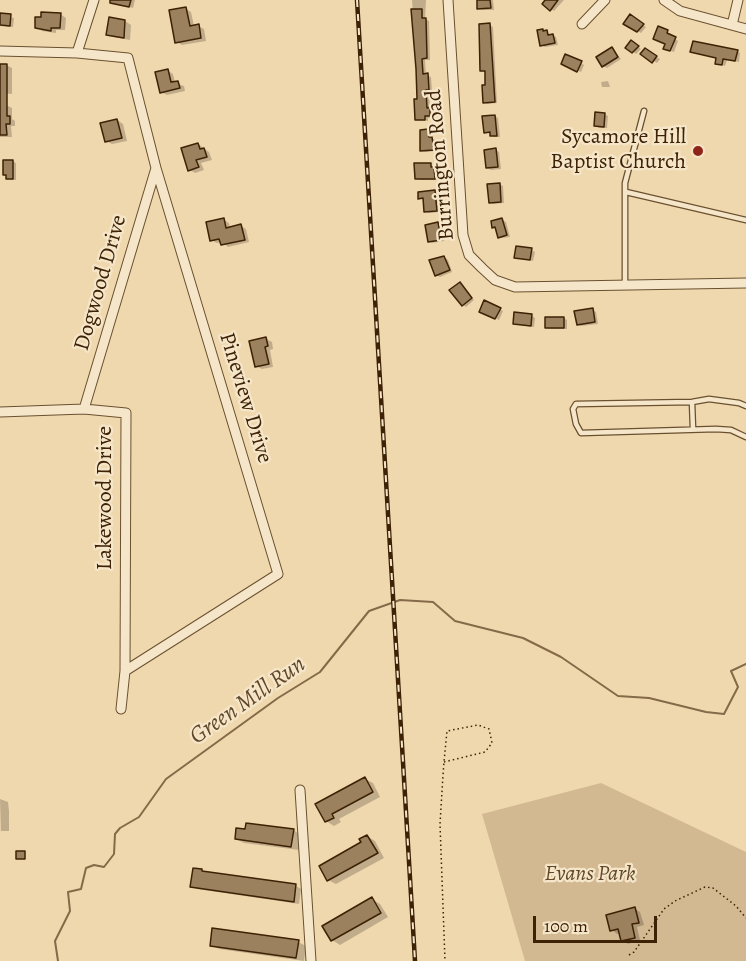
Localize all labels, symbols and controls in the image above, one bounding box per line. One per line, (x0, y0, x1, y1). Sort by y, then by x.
street label: Burrington Road (421, 88, 461, 242)
place label: Sycamore Hill Baptist Church (550, 125, 686, 176)
marker: Sycamore Hill Baptist Church (691, 144, 705, 158)
street label: Dogwood Drive (69, 212, 133, 354)
street label: Pineview Drive (213, 330, 277, 466)
street label: Lakewood Drive (93, 426, 119, 570)
water label: Green Mill Run (185, 651, 311, 751)
park label: Evans Park (544, 862, 636, 888)
scale bar (536, 904, 660, 942)
text: 100 m (544, 914, 588, 938)

